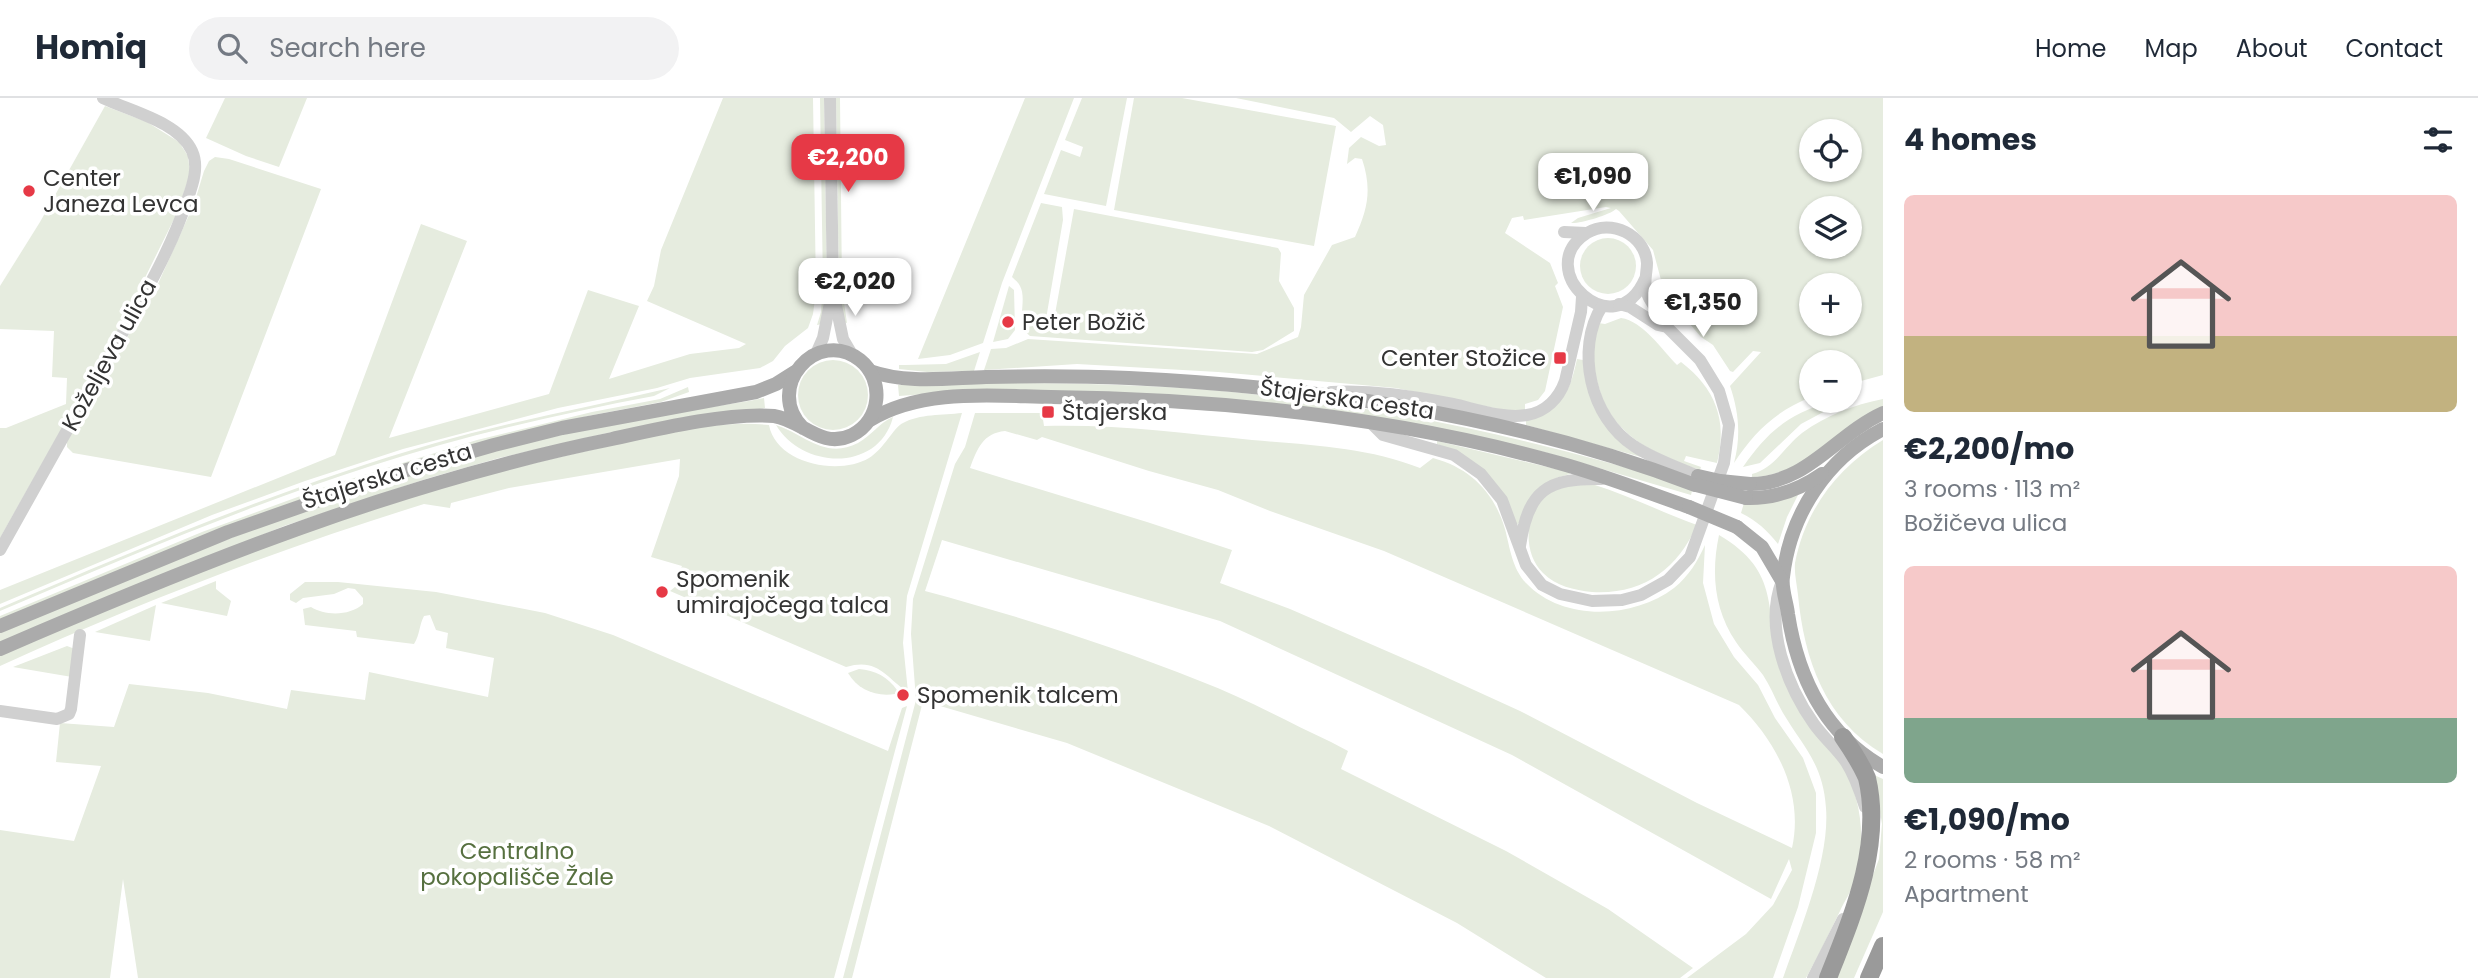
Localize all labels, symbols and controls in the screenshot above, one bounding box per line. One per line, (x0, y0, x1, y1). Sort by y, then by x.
search box (189, 17, 679, 80)
text: Homiq (35, 24, 147, 71)
icon: search (213, 29, 251, 67)
text: Search here (269, 30, 426, 66)
text: Home (2035, 32, 2107, 65)
text: Map (2145, 32, 2198, 65)
text: About (2236, 32, 2307, 65)
text: Contact (2345, 32, 2443, 65)
text: 4 homes (1904, 118, 2037, 161)
map controls (1799, 119, 1862, 413)
button: locate (1799, 119, 1862, 182)
icon: filters (2419, 121, 2457, 159)
pin: €2,200 (791, 134, 905, 194)
text: €2,200 (807, 141, 889, 173)
pin: €1,090 (1536, 153, 1650, 213)
text: €1,090 (1554, 160, 1632, 192)
place label: Center Janeza Levca (43, 162, 198, 220)
marker: Center Janeza Levca (21, 183, 37, 199)
button: layers (1799, 196, 1862, 259)
icon: home (2118, 241, 2244, 367)
pin: €2,020 (798, 258, 912, 318)
text: €2,020 (814, 265, 896, 297)
street label: Koželjeva ulica (54, 273, 164, 437)
button: + (1799, 273, 1862, 336)
pin: €1,350 (1646, 280, 1760, 339)
text: €1,350 (1664, 286, 1742, 318)
place label: Peter Božič (1022, 306, 1146, 338)
marker: Peter Božič (1000, 314, 1016, 330)
place label: Center Stožice (1381, 342, 1546, 374)
marker: Center Stožice (1552, 350, 1568, 366)
button: − (1799, 350, 1862, 413)
street label: Štajerska cesta (1258, 371, 1436, 427)
place label: Štajerska (1062, 396, 1167, 428)
marker: Štajerska (1040, 404, 1056, 420)
text: €2,200/mo (1904, 427, 2074, 470)
street label: Štajerska cesta (298, 435, 476, 517)
text: 3 rooms · 113 m² (1904, 473, 2080, 505)
text: Božičeva ulica (1904, 507, 2067, 539)
place label: Spomenik umirajočega talca (676, 563, 889, 621)
marker: Spomenik umirajočega talca (654, 584, 670, 600)
icon: home (2118, 612, 2244, 738)
place label: Spomenik talcem (917, 679, 1119, 711)
marker: Spomenik talcem (895, 687, 911, 703)
text: €1,090/mo (1904, 798, 2070, 841)
park label: Centralno pokopališče Žale (420, 835, 614, 893)
text: 2 rooms · 58 m² (1904, 844, 2081, 876)
text: Apartment (1904, 878, 2029, 910)

